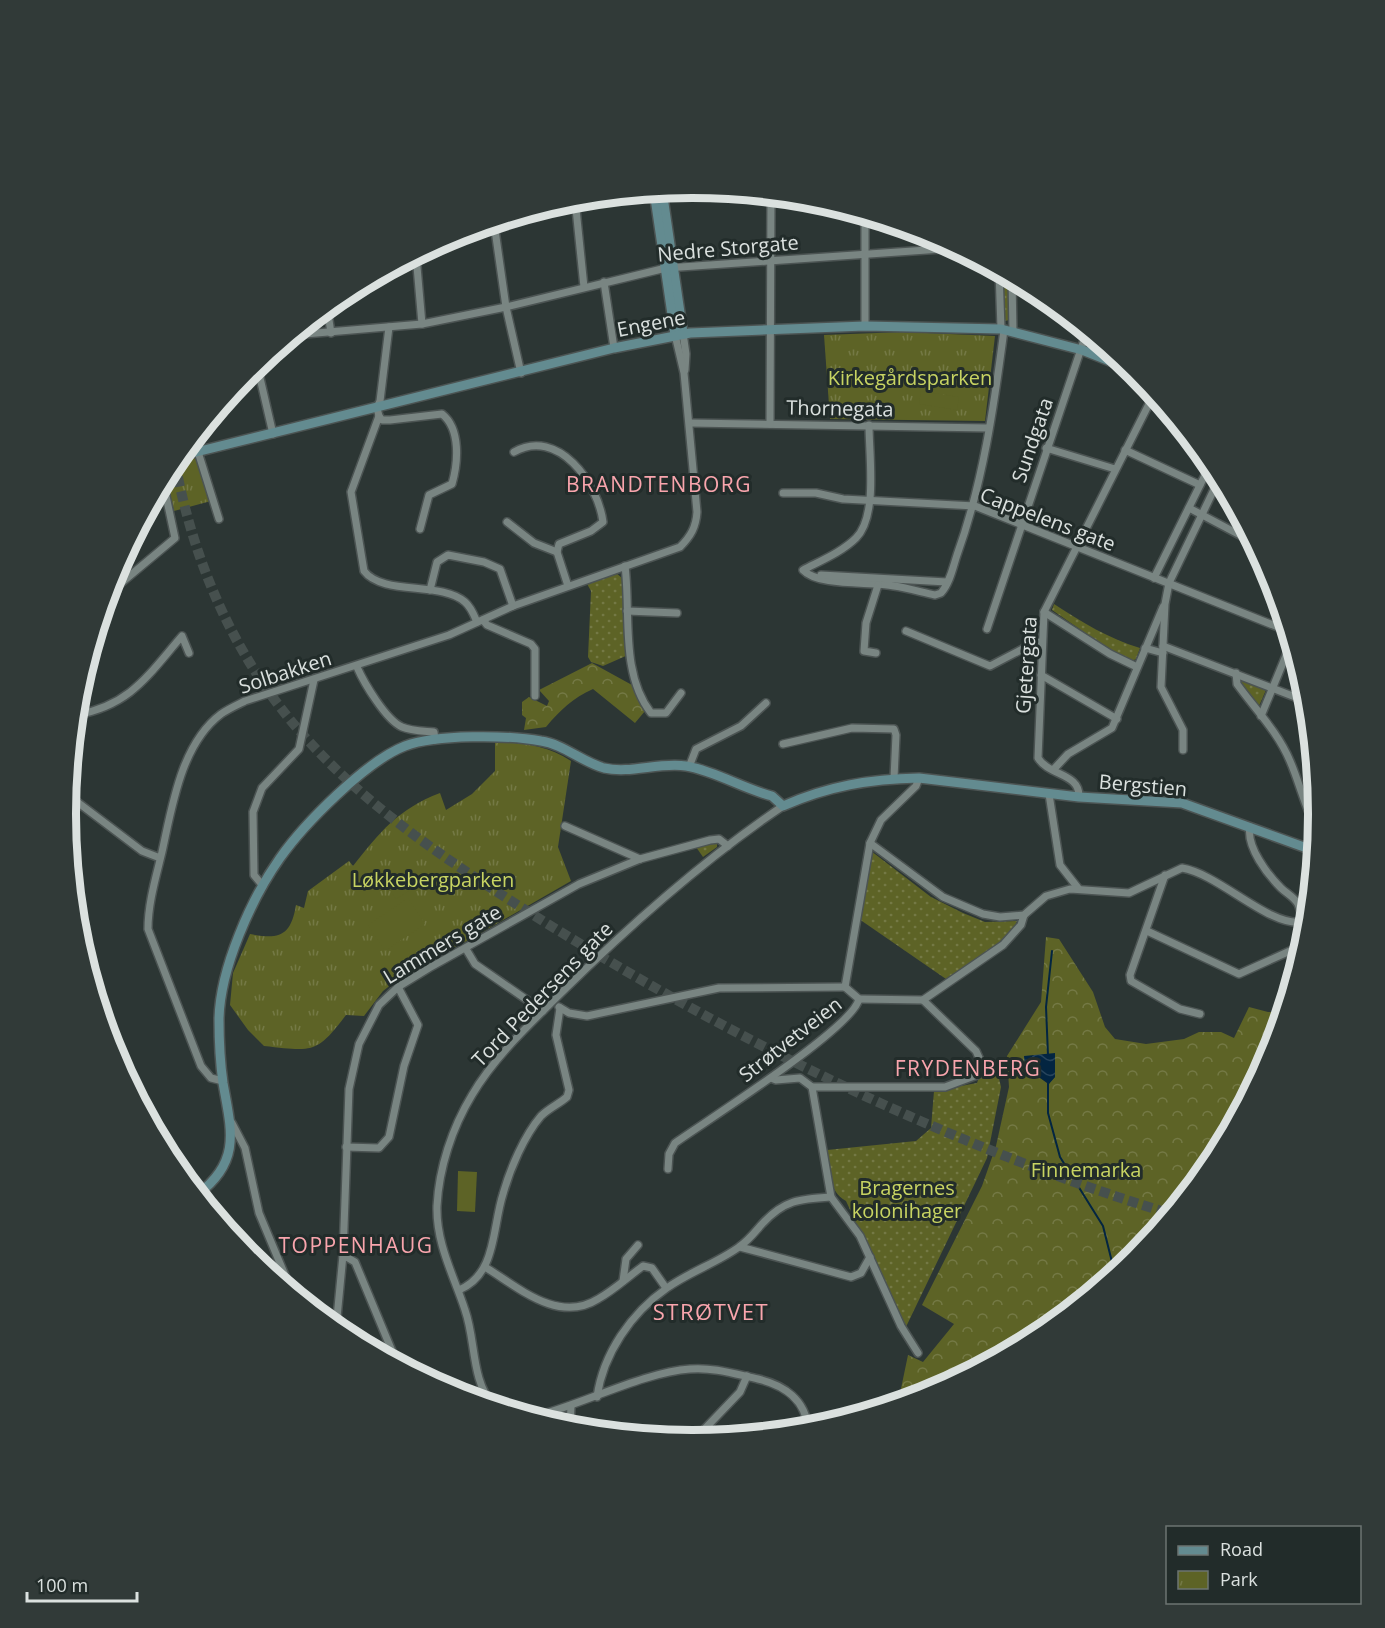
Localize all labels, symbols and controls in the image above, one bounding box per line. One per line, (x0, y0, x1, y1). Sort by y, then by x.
street label: Nedre Storgate (656, 228, 800, 268)
street label: Engene (615, 303, 687, 343)
park label: Kirkegårdsparken (828, 364, 992, 391)
street label: Thornegata (786, 394, 894, 422)
street label: Sundgata (1005, 394, 1059, 486)
district label: BRANDTENBORG (566, 470, 752, 498)
street label: Cappelens gate (976, 481, 1120, 557)
street label: Gjetergata (1009, 615, 1043, 715)
street label: Solbakken (235, 644, 335, 700)
street label: Bergstien (1098, 768, 1188, 802)
park label: Løkkebergparken (352, 866, 514, 893)
street label: Lammers gate (378, 898, 506, 990)
street label: Tord Pedersens gate (466, 916, 618, 1072)
street label: Strøtvetveien (733, 990, 847, 1088)
district label: FRYDENBERG (895, 1054, 1041, 1082)
park label: Finnemarka (1031, 1156, 1141, 1183)
park label: Bragernes kolonihager (852, 1174, 962, 1224)
district label: TOPPENHAUG (279, 1231, 434, 1259)
district label: STRØTVET (653, 1296, 769, 1326)
legend (1166, 1526, 1361, 1604)
text: Road (1220, 1537, 1263, 1561)
scale bar (27, 1565, 136, 1603)
text: Park (1220, 1567, 1258, 1591)
text: 100 m (36, 1573, 88, 1597)

